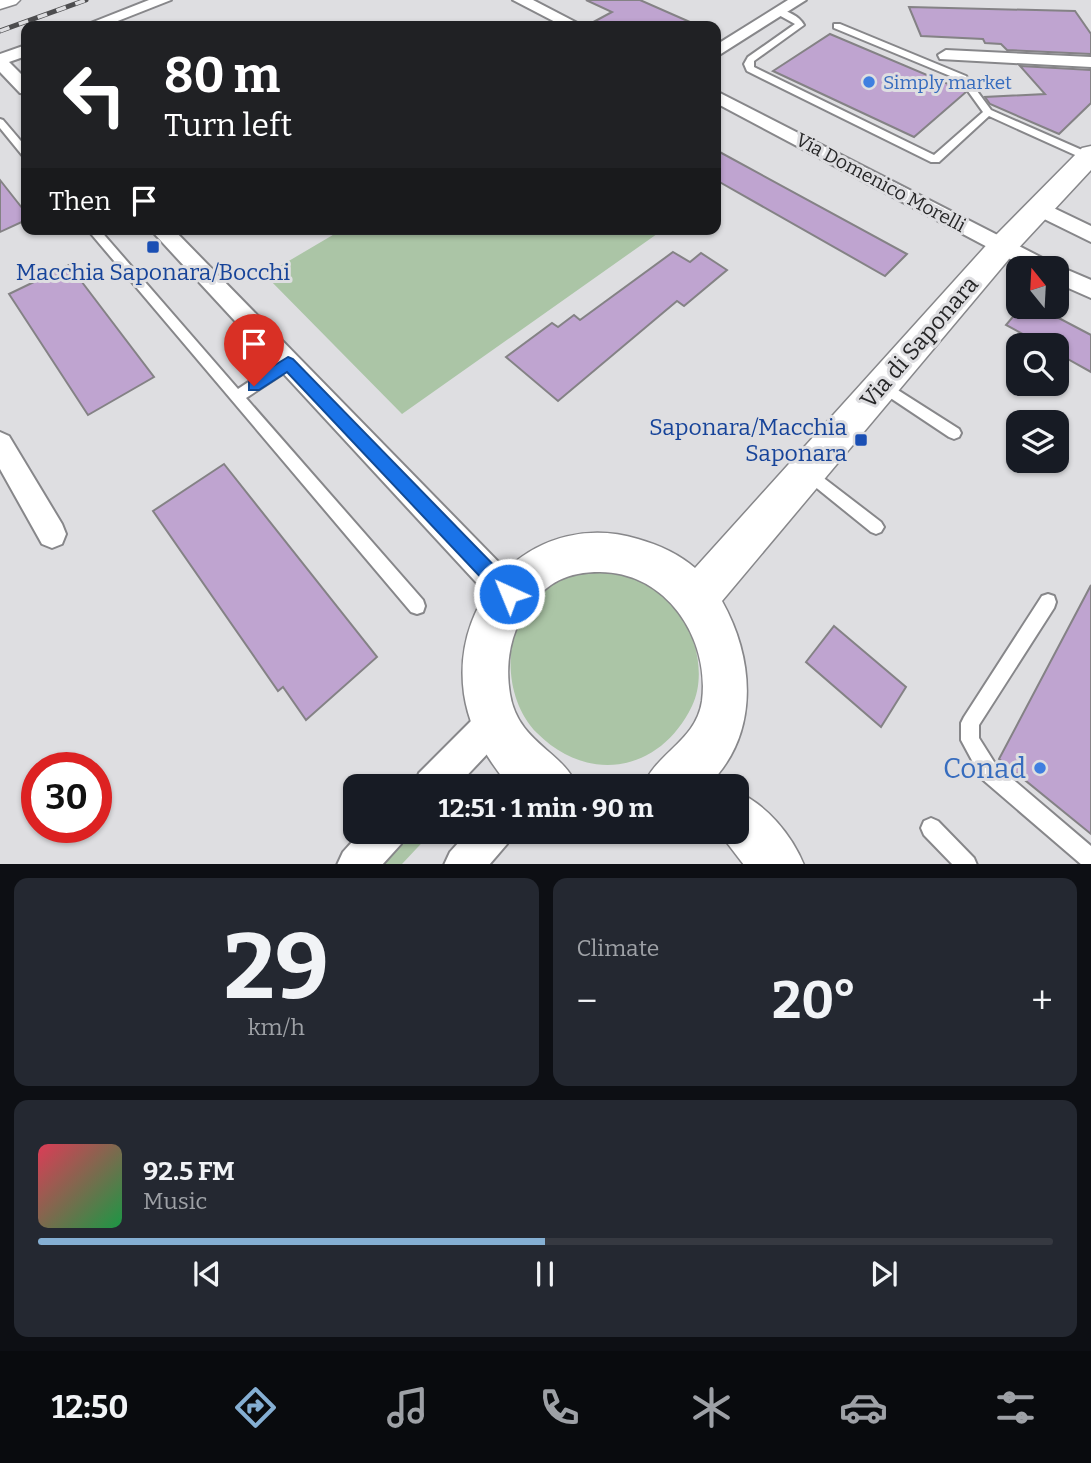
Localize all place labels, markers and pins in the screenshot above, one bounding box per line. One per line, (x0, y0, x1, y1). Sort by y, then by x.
place label: Simply market (883, 71, 1012, 94)
marker: Simply market (861, 74, 877, 90)
marker: Macchia Saponara/Bocchi (145, 239, 161, 255)
place label: Macchia Saponara/Bocchi (16, 258, 290, 286)
pin (224, 314, 284, 386)
place label: Saponara/Macchia Saponara (649, 413, 847, 467)
marker: Saponara/Macchia Saponara (853, 432, 869, 448)
place label: Conad (943, 752, 1026, 785)
marker: Conad (1032, 760, 1048, 776)

